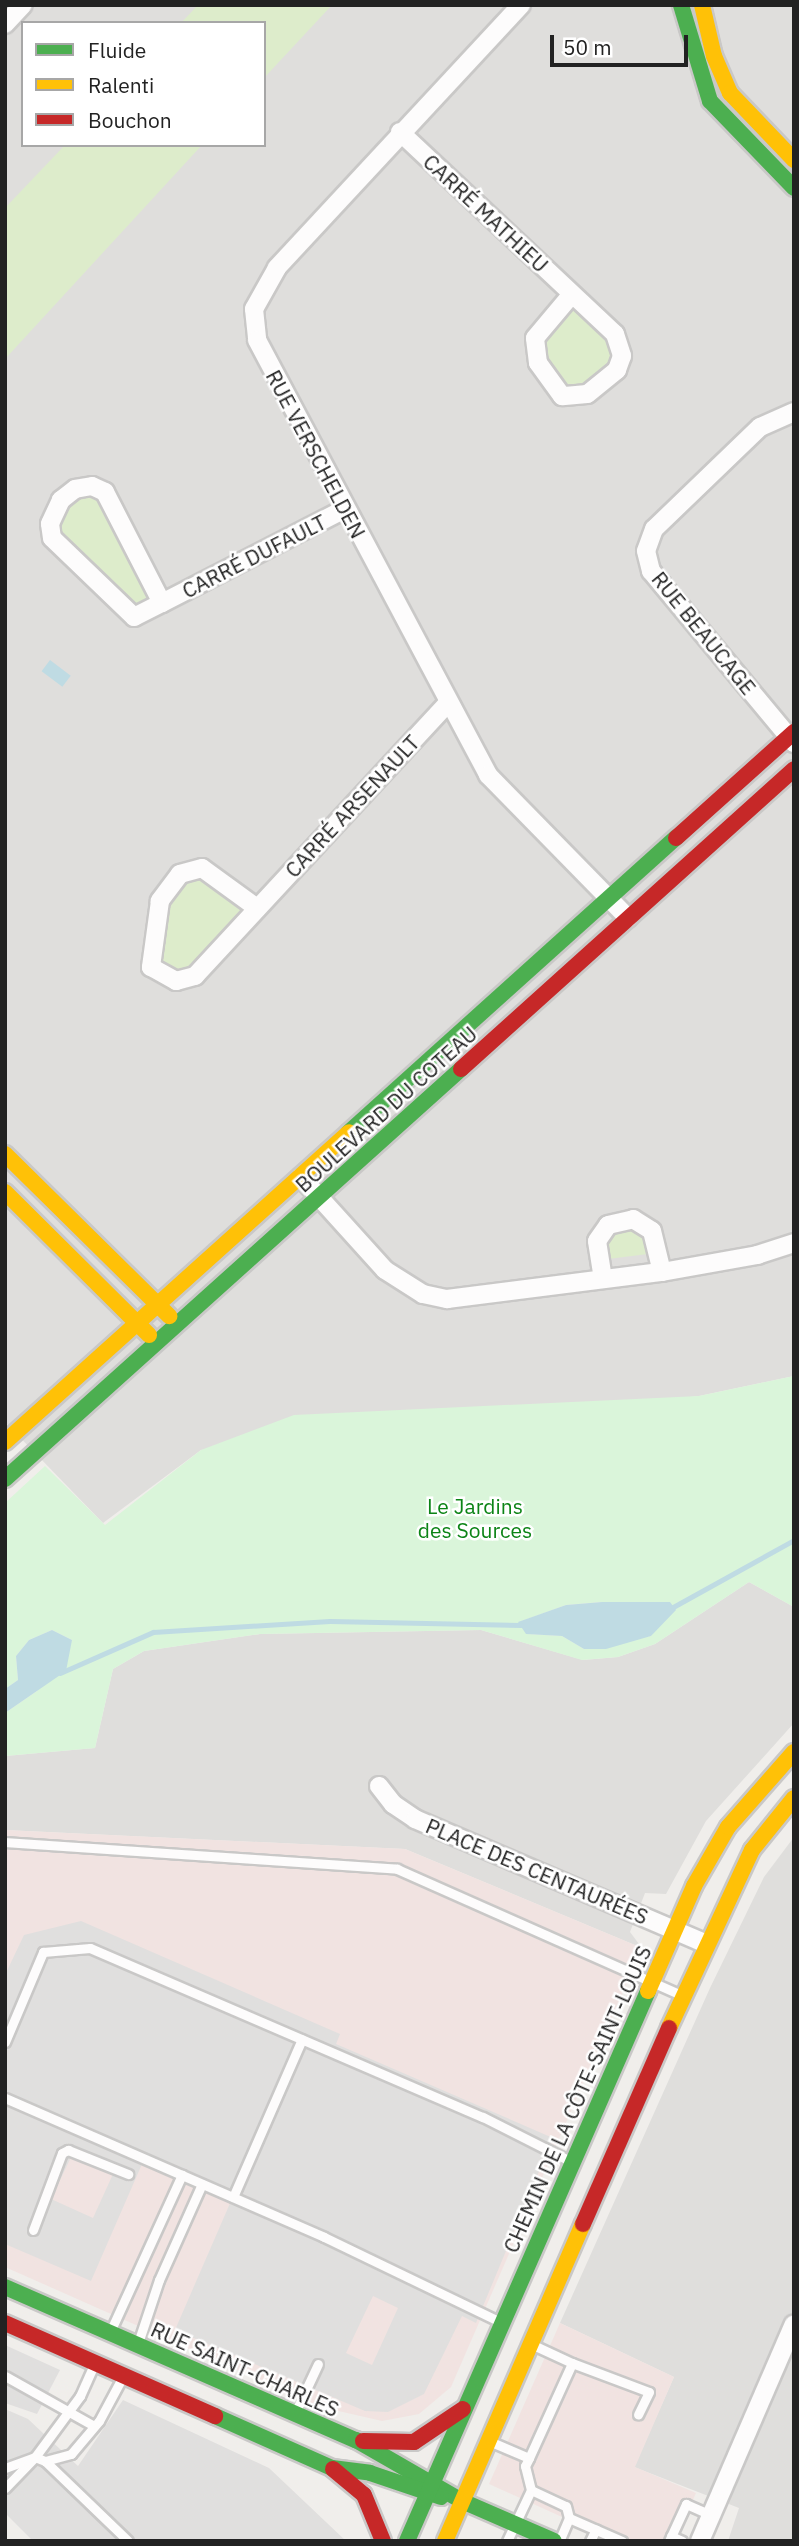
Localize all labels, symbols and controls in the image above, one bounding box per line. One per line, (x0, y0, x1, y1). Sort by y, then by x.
legend (21, 21, 266, 147)
scale bar (554, 21, 692, 65)
text: 50 m (563, 33, 612, 61)
text: Fluide (88, 36, 146, 64)
text: Ralenti (88, 71, 154, 99)
text: Bouchon (88, 106, 172, 134)
street label: CARRÉ MATHIEU (418, 149, 554, 277)
street label: RUE VERSCHELDEN (261, 365, 371, 543)
street label: CARRÉ DUFAULT (178, 509, 330, 603)
street label: RUE BEAUCAGE (647, 566, 761, 700)
street label: CARRÉ ARSENAULT (280, 730, 424, 882)
street label: BOULEVARD DU COTEAU (290, 1021, 482, 1197)
park label: Le Jardins des Sources (418, 1493, 532, 1543)
street label: PLACE DES CENTAURÉES (422, 1813, 652, 1929)
street label: CHEMIN DE LA CÔTE-SAINT-LOUIS (498, 1942, 656, 2256)
street label: RUE SAINT-CHARLES (147, 2316, 343, 2422)

